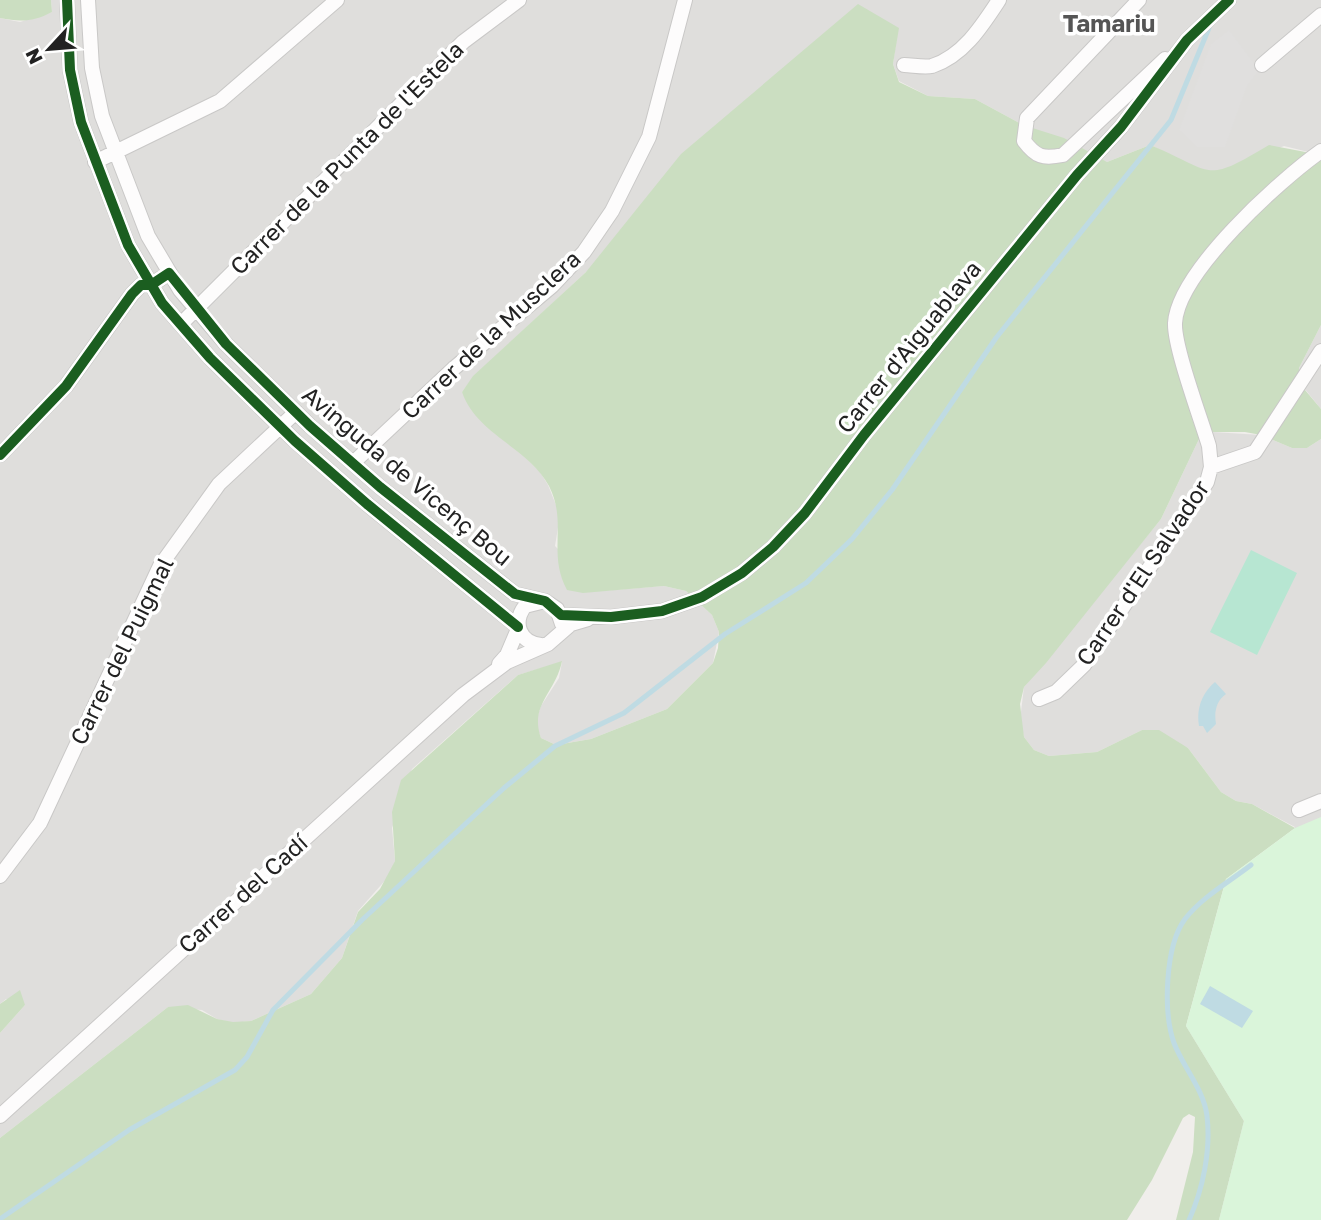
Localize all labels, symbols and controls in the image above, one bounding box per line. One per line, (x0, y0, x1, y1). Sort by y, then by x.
district label: Tamariu (1063, 8, 1155, 37)
north arrow (14, 14, 84, 84)
street label: Carrer de la Punta de l'Estela (224, 35, 469, 280)
text: N (20, 45, 47, 68)
street label: Carrer de la Musclera (395, 244, 586, 424)
street label: Carrer d'Aiguablava (830, 255, 986, 438)
street label: Avinguda de Vicenç Bou (297, 380, 518, 571)
street label: Carrer d'El Salvador (1070, 474, 1215, 670)
street label: Carrer del Puigmal (64, 552, 179, 749)
street label: Carrer del Cadí (172, 827, 314, 959)

